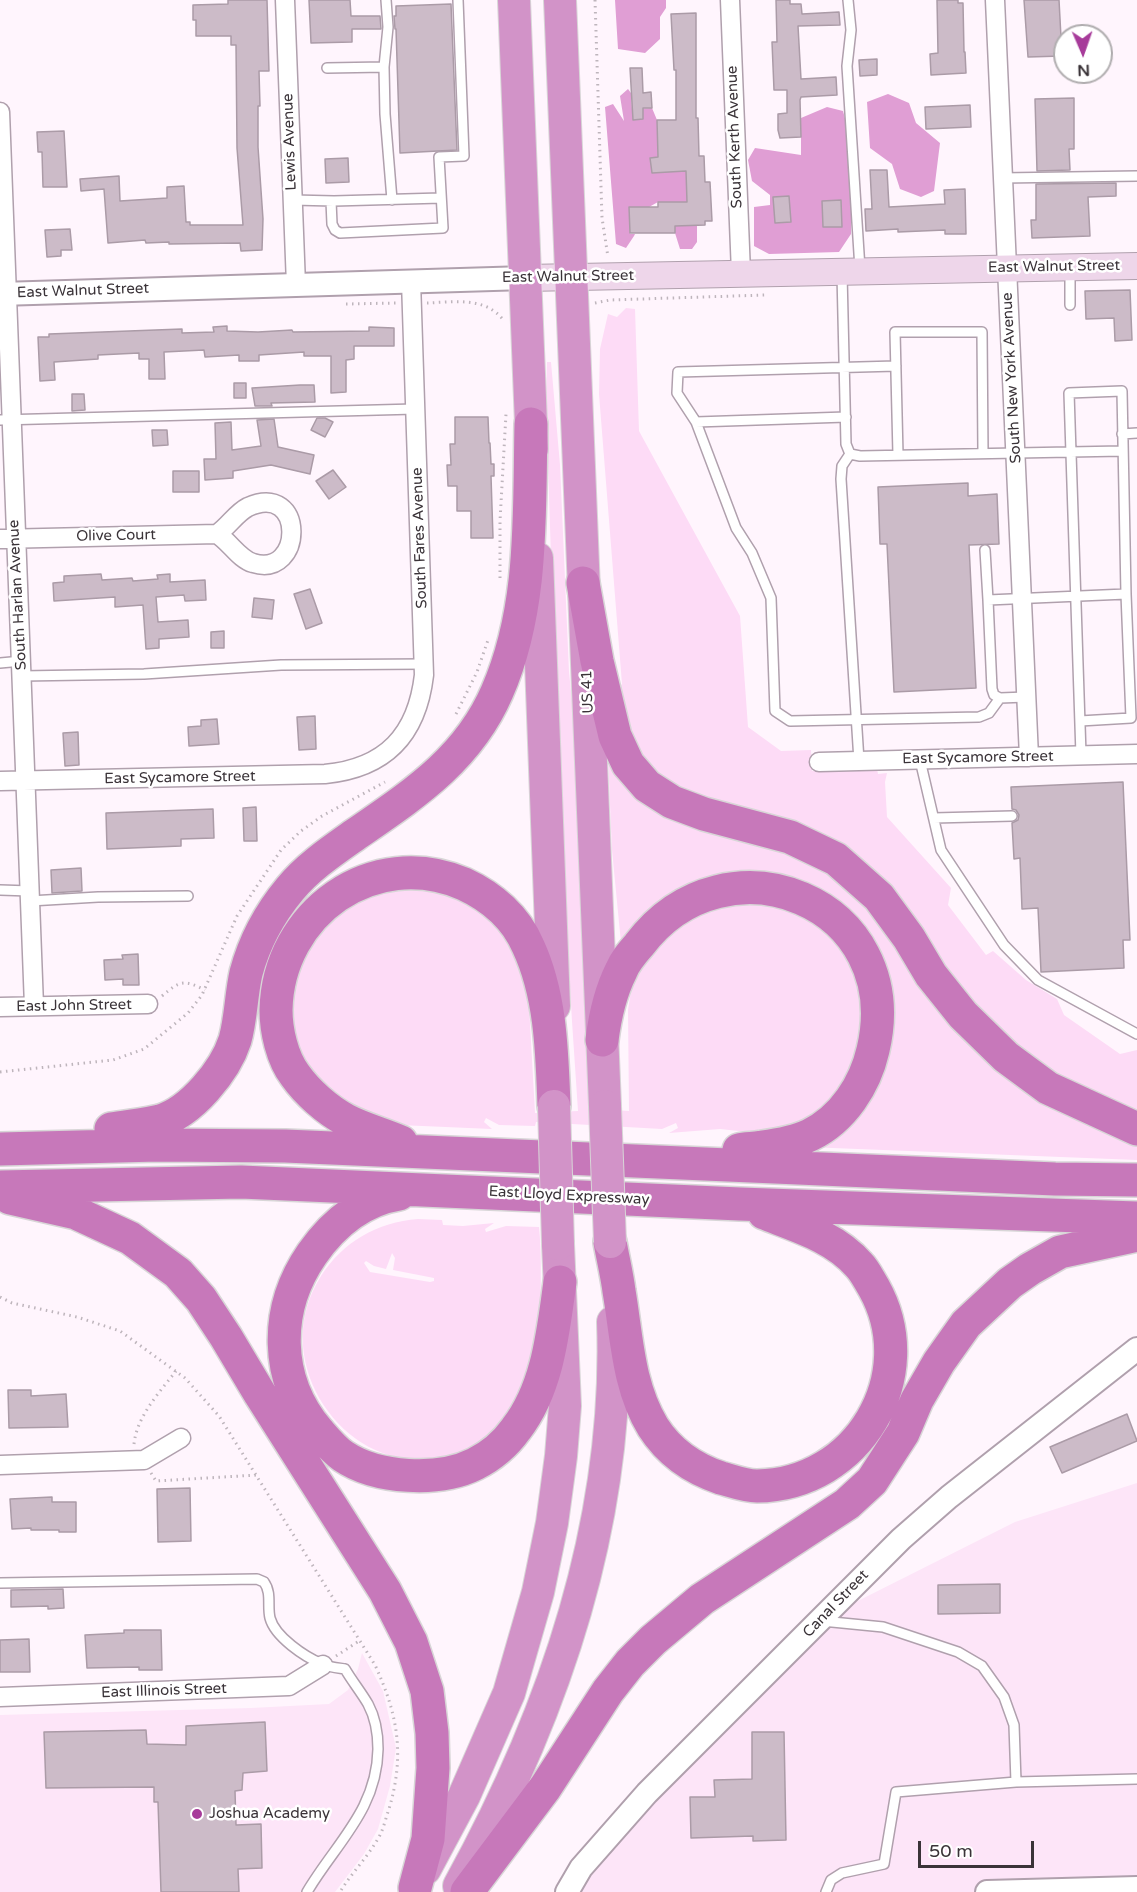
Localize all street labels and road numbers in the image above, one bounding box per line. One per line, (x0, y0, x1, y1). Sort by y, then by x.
street label: South Kerth Avenue (724, 65, 746, 209)
street label: Lewis Avenue (279, 93, 301, 191)
street label: East Walnut Street (988, 257, 1120, 277)
street label: East Walnut Street (502, 267, 634, 287)
street label: East Walnut Street (17, 280, 149, 302)
street label: South New York Avenue (999, 292, 1025, 464)
street label: South Fares Avenue (409, 467, 431, 609)
street label: South Harlan Avenue (5, 519, 31, 671)
street label: Olive Court (76, 526, 156, 546)
street label: US 41 (578, 670, 598, 714)
street label: East Sycamore Street (902, 748, 1054, 768)
street label: East Sycamore Street (104, 768, 256, 788)
street label: East John Street (16, 996, 132, 1016)
street label: East Lloyd Expressway (488, 1183, 650, 1209)
street label: Canal Street (799, 1566, 873, 1642)
street label: East Illinois Street (101, 1680, 227, 1702)

